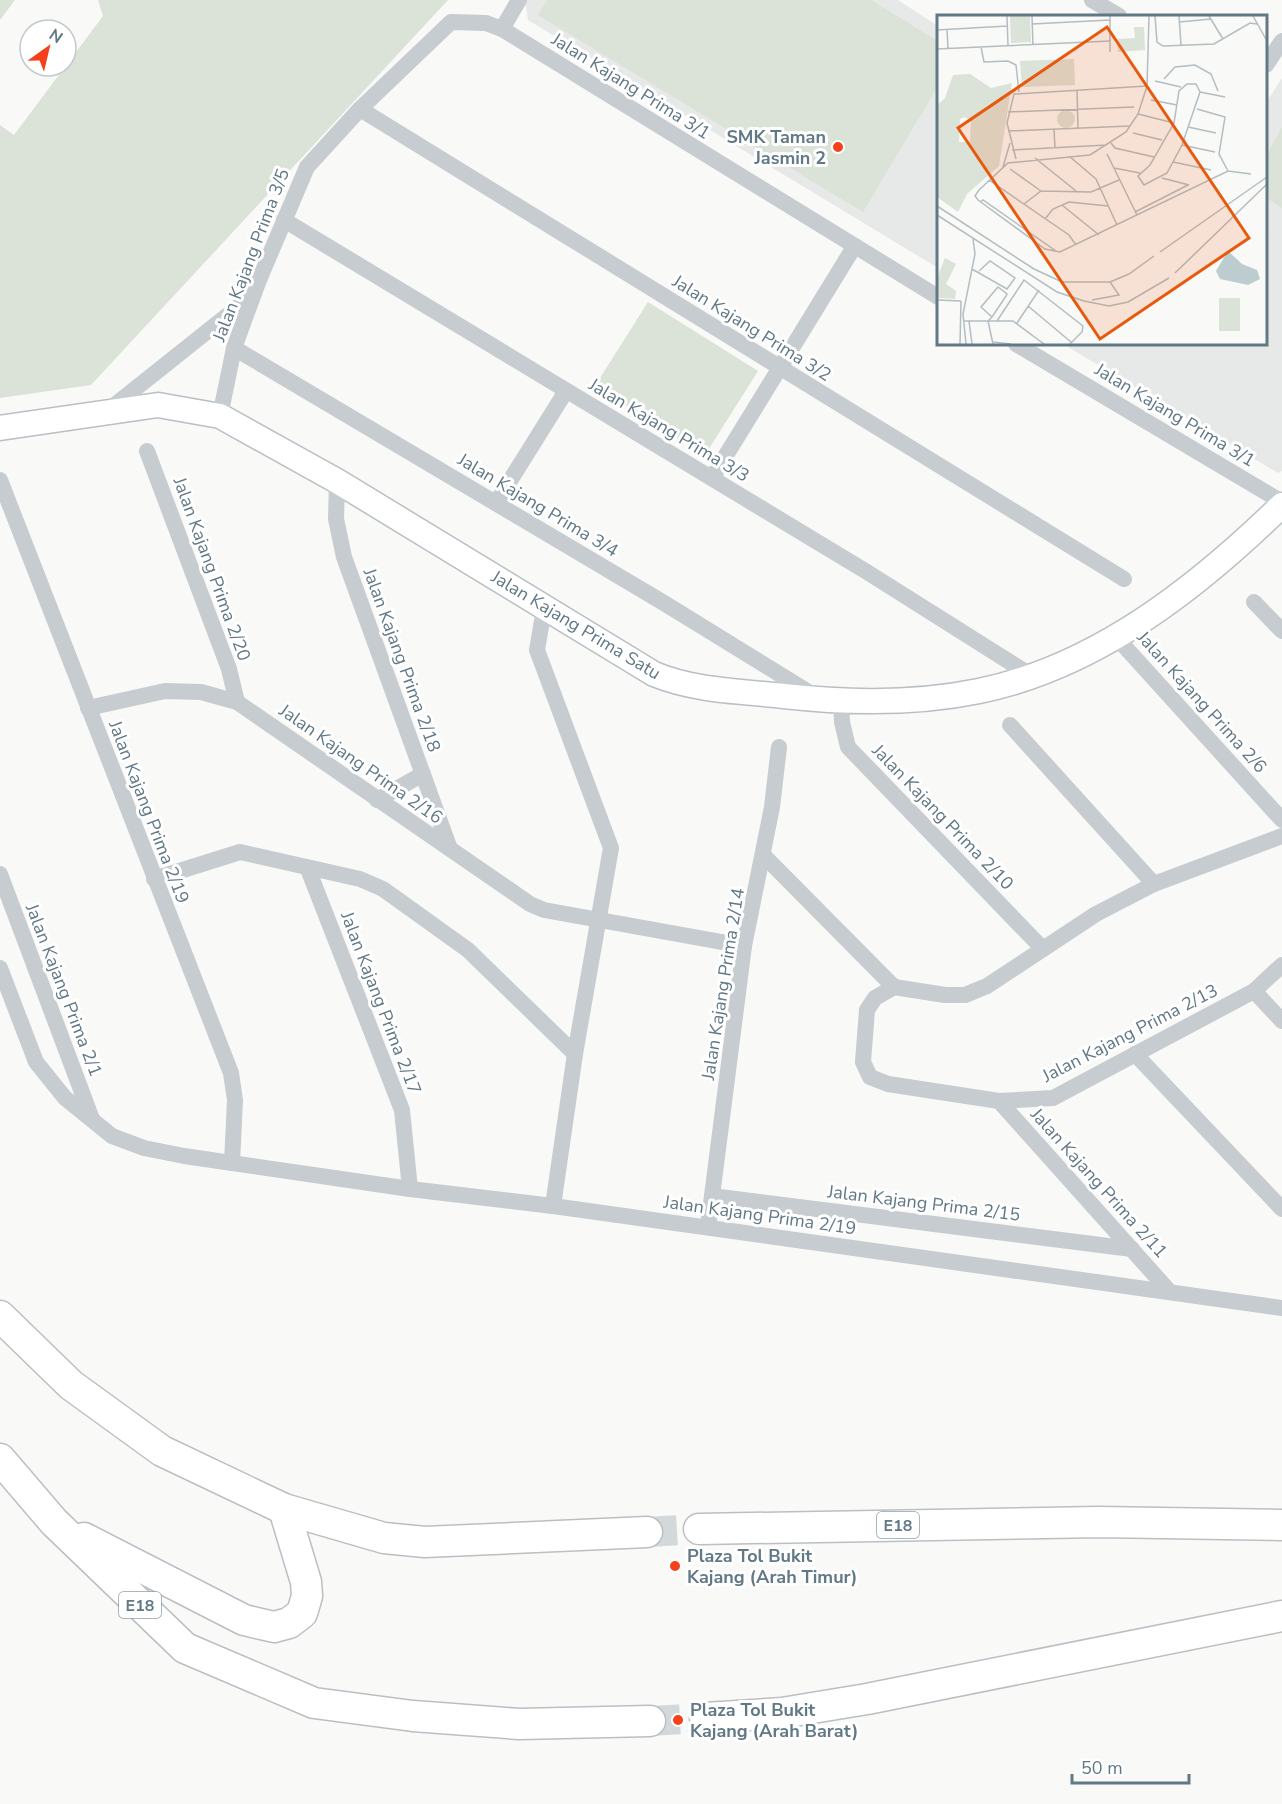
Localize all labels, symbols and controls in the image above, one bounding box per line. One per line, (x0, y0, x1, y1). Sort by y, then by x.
inset map (937, 15, 1267, 345)
north arrow (18, 18, 78, 78)
text: N (45, 24, 67, 49)
street label: Jalan Kajang Prima 3/1 (546, 27, 715, 145)
place label: SMK Taman Jasmin 2 (726, 125, 826, 170)
marker: SMK Taman Jasmin 2 (831, 140, 845, 154)
street label: Jalan Kajang Prima 3/5 (207, 165, 295, 346)
street label: Jalan Kajang Prima 3/2 (667, 269, 836, 387)
street label: Jalan Kajang Prima 3/1 (1089, 357, 1260, 472)
street label: Jalan Kajang Prima 3/3 (583, 372, 754, 487)
street label: Jalan Kajang Prima 3/4 (452, 447, 623, 563)
street label: Jalan Kajang Prima 2/20 (167, 473, 256, 664)
street label: Jalan Kajang Prima 2/18 (357, 564, 446, 755)
street label: Jalan Kajang Prima Satu (486, 564, 665, 685)
street label: Jalan Kajang Prima 2/6 (1131, 625, 1272, 778)
street label: Jalan Kajang Prima 2/16 (274, 698, 447, 829)
street label: Jalan Kajang Prima 2/19 (103, 716, 195, 907)
street label: Jalan Kajang Prima 2/10 (866, 738, 1019, 895)
street label: Jalan Kajang Prima 2/14 (696, 886, 750, 1083)
street label: Jalan Kajang Prima 2/1 (20, 899, 108, 1080)
street label: Jalan Kajang Prima 2/17 (335, 907, 427, 1098)
street label: Jalan Kajang Prima 2/13 (1037, 978, 1222, 1088)
street label: Jalan Kajang Prima 2/11 (1025, 1102, 1173, 1263)
street label: Jalan Kajang Prima 2/15 (825, 1179, 1022, 1227)
street label: Jalan Kajang Prima 2/19 (661, 1189, 858, 1240)
road number: E18 (877, 1512, 919, 1538)
place label: Plaza Tol Bukit Kajang (Arah Timur) (687, 1544, 857, 1589)
marker: Plaza Tol Bukit Kajang (Arah Timur) (668, 1559, 682, 1573)
road number: E18 (119, 1592, 161, 1618)
place label: Plaza Tol Bukit Kajang (Arah Barat) (690, 1698, 858, 1743)
marker: Plaza Tol Bukit Kajang (Arah Barat) (671, 1713, 685, 1727)
scale bar (1072, 1747, 1189, 1785)
text: 50 m (1081, 1756, 1123, 1780)

